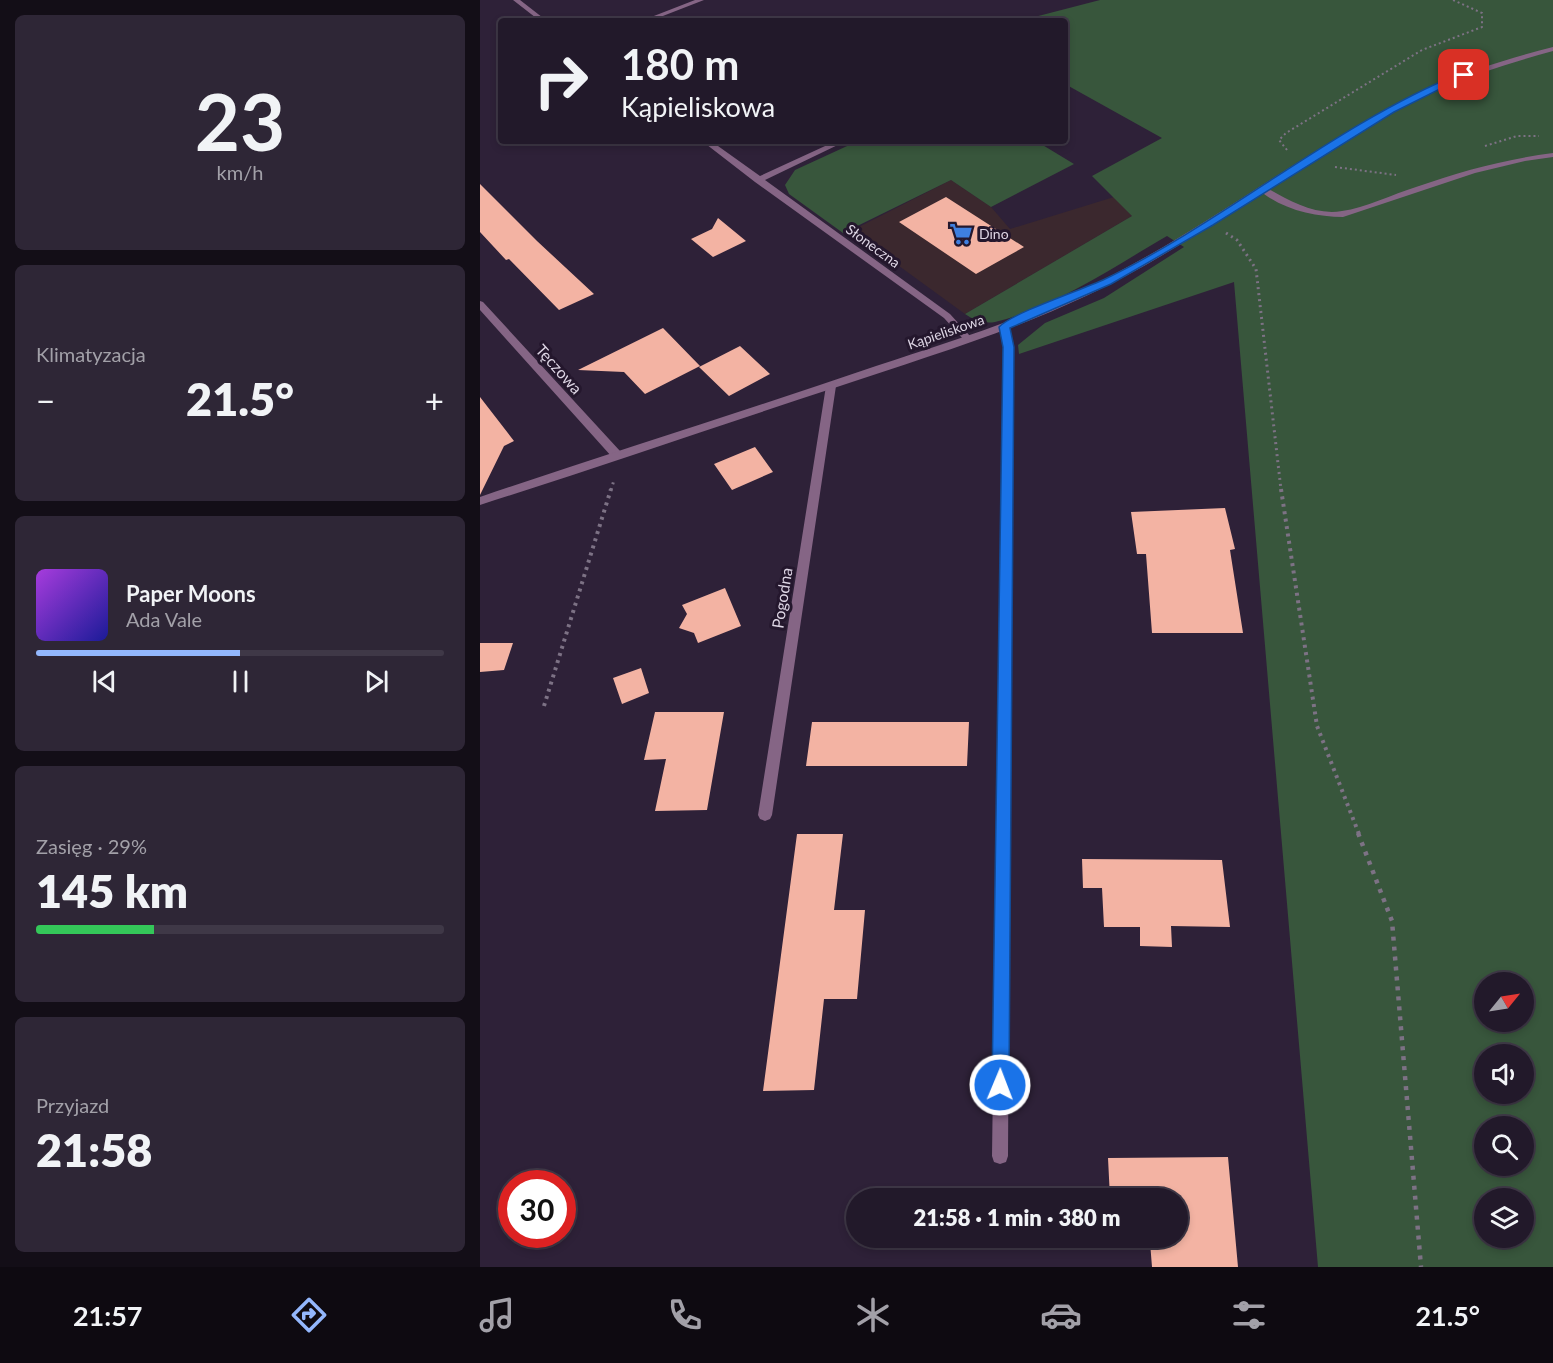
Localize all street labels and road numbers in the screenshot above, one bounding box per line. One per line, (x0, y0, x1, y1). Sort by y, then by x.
street label: Słoneczna (843, 220, 904, 271)
street label: Kąpieliskowa (905, 310, 986, 353)
street label: Tęczowa (532, 340, 587, 397)
street label: Pogodna (767, 566, 796, 630)

